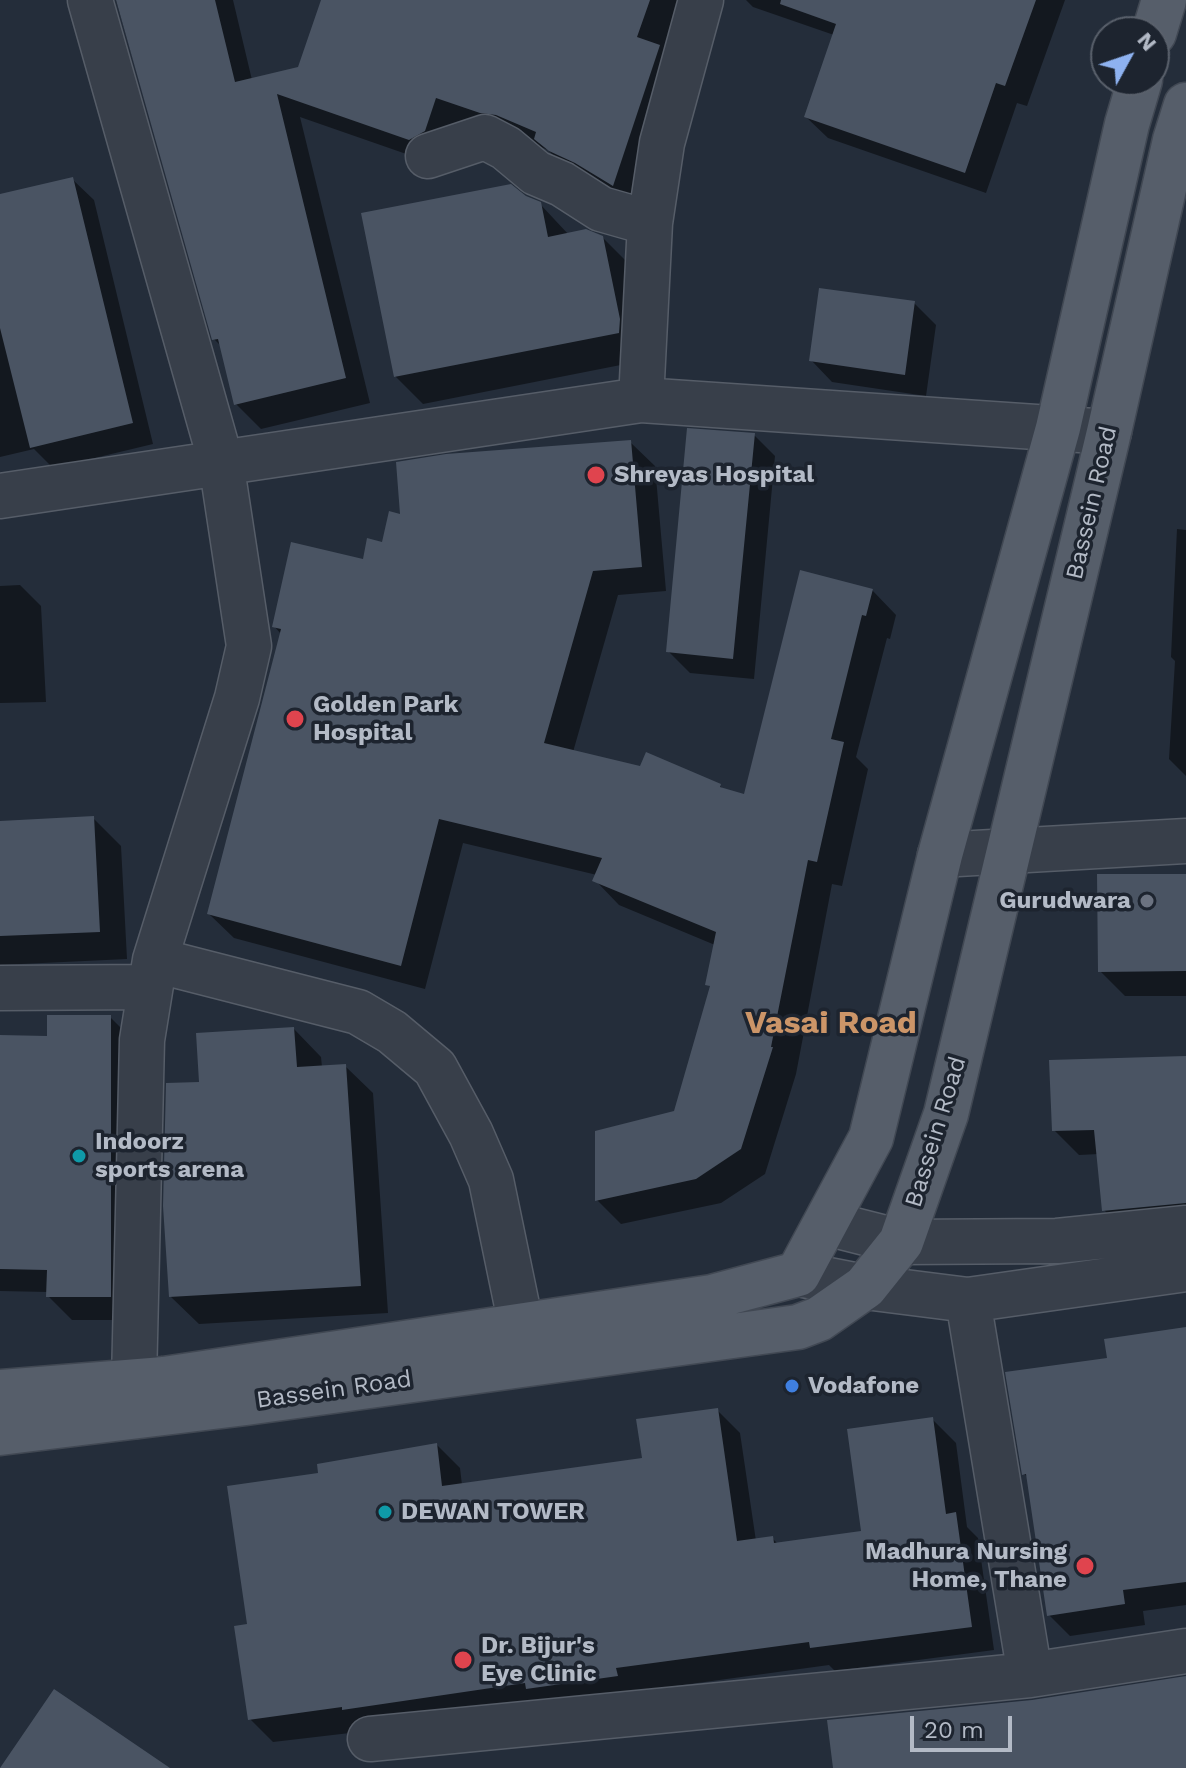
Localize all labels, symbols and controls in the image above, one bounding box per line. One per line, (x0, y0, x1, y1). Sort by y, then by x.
north arrow (1090, 16, 1170, 96)
text: N (1132, 27, 1162, 56)
street label: Bassein Road (1060, 424, 1124, 582)
place label: Shreyas Hospital (614, 461, 814, 489)
marker: Shreyas Hospital (585, 464, 607, 486)
place label: Golden Park Hospital (313, 691, 458, 747)
marker: Golden Park Hospital (284, 708, 306, 730)
place label: Gurudwara (999, 887, 1131, 915)
marker: Gurudwara (1138, 892, 1156, 910)
district label: Vasai Road (745, 1005, 917, 1043)
street label: Bassein Road (899, 1053, 973, 1211)
place label: Indoorz sports arena (95, 1128, 244, 1184)
marker: Indoorz sports arena (70, 1147, 88, 1165)
street label: Bassein Road (255, 1365, 413, 1415)
place label: Vodafone (808, 1372, 919, 1400)
marker: Vodafone (783, 1377, 801, 1395)
place label: DEWAN TOWER (401, 1498, 585, 1526)
marker: DEWAN TOWER (376, 1503, 394, 1521)
place label: Madhura Nursing Home, Thane (865, 1538, 1067, 1594)
marker: Madhura Nursing Home, Thane (1074, 1555, 1096, 1577)
place label: Dr. Bijur's Eye Clinic (481, 1632, 597, 1688)
marker: Dr. Bijur's Eye Clinic (452, 1649, 474, 1671)
scale bar (914, 1700, 1016, 1750)
text: 20 m (924, 1716, 984, 1744)

